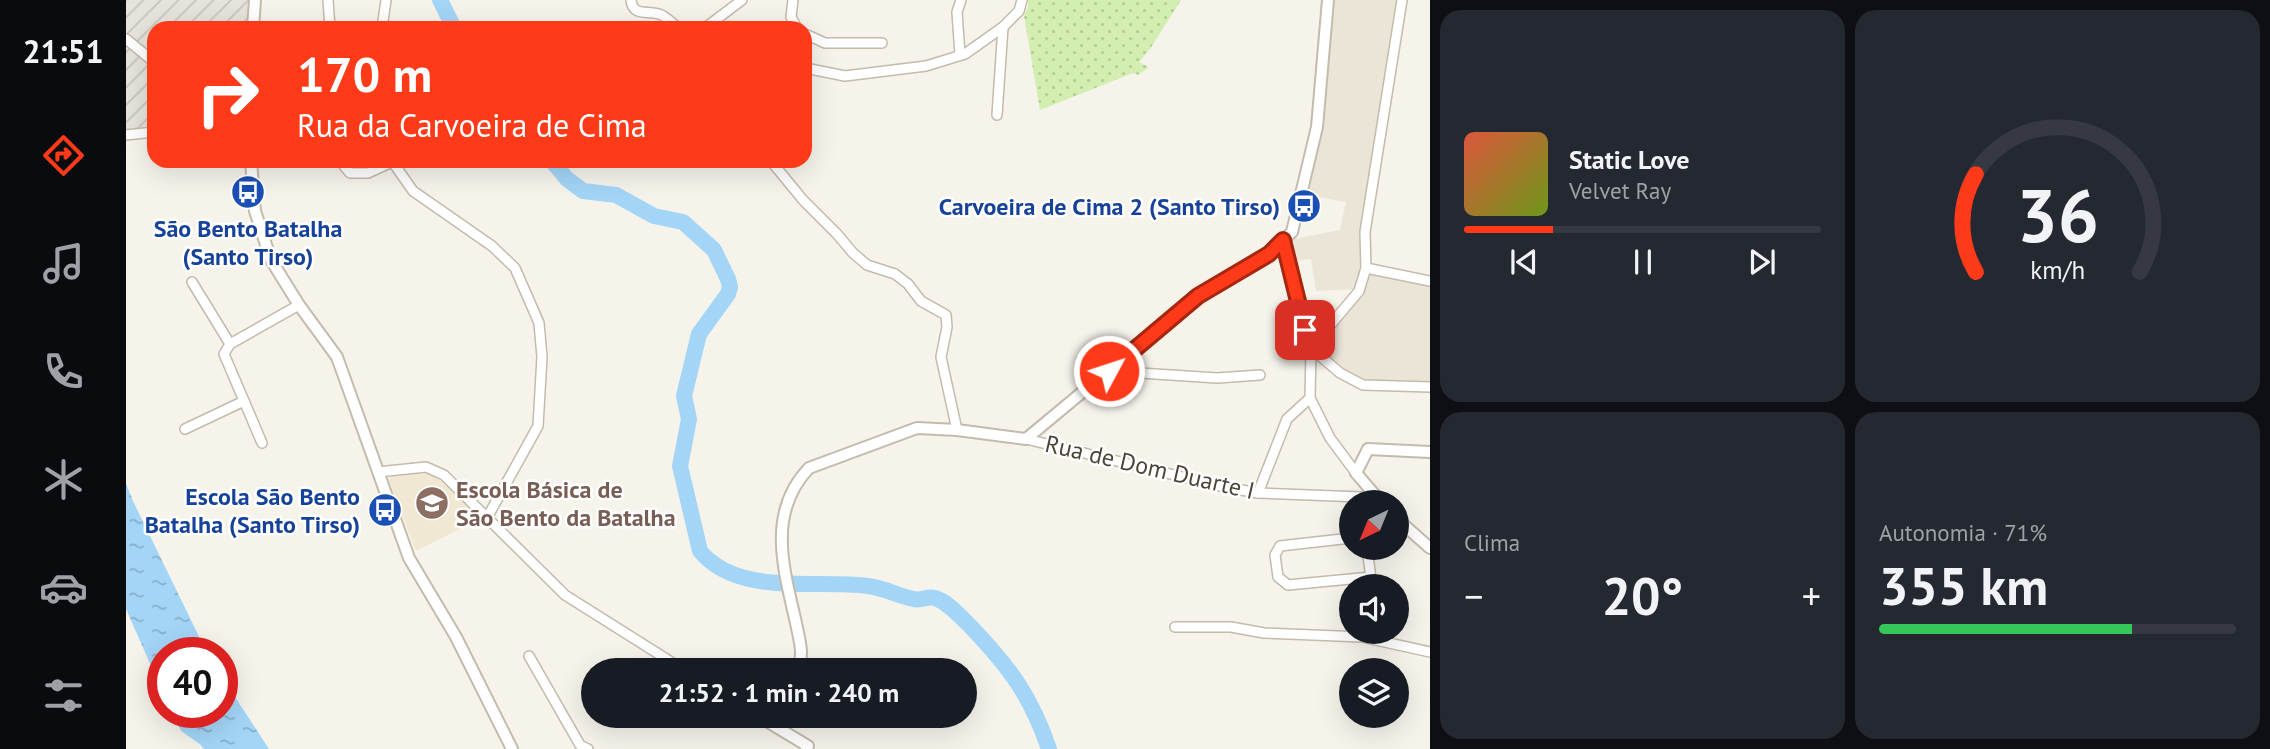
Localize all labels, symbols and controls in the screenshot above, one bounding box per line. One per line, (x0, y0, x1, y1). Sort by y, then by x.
text: 21:51 (22, 30, 104, 72)
text: 170 m (297, 42, 432, 106)
icon: right (182, 49, 273, 140)
text: Rua da Carvoeira de Cima (297, 104, 647, 146)
icon: directions (39, 131, 88, 180)
text: Static Love (1569, 143, 1690, 176)
text: 36 (2016, 169, 2099, 263)
bus stop icon: São Bento Batalha (Santo Tirso) (229, 173, 267, 211)
text: Velvet Ray (1569, 176, 1671, 205)
bus stop icon: Carvoeira de Cima 2 (Santo Tirso) (1285, 187, 1323, 225)
place label: Carvoeira de Cima 2 (Santo Tirso) (939, 191, 1280, 222)
place label: São Bento Batalha (Santo Tirso) (154, 213, 342, 272)
icon: music (39, 239, 88, 288)
icon: previous (1505, 243, 1543, 281)
icon: pause (1624, 243, 1662, 281)
icon: next (1743, 243, 1781, 281)
text: km/h (2030, 254, 2085, 286)
pin (1275, 300, 1335, 360)
icon: arrive (1286, 311, 1324, 349)
position arrow (1072, 334, 1146, 408)
icon: phone (39, 347, 88, 396)
street label: Rua de Dom Duarte I (1042, 428, 1258, 506)
icon: climate (39, 455, 88, 504)
place label: Escola Básica de São Bento da Batalha (456, 474, 676, 533)
place label: Escola São Bento Batalha (Santo Tirso) (145, 481, 360, 540)
school or university icon: Escola Básica de São Bento da Batalha (413, 484, 451, 522)
north arrow (1339, 490, 1409, 560)
map controls (1339, 490, 1409, 728)
bus stop icon: Escola São Bento Batalha (Santo Tirso) (366, 491, 404, 529)
text: Autonomia · 71% (1879, 518, 2047, 547)
text: Clima (1464, 528, 1520, 557)
text: 355 km (1879, 552, 2048, 619)
text: 20° (1602, 562, 1683, 629)
icon: car (39, 563, 88, 612)
text: − (1464, 571, 1483, 620)
text: + (1802, 571, 1821, 620)
button: sound (1339, 574, 1409, 644)
speed limit sign: 40 (147, 637, 238, 728)
button: layers (1339, 658, 1409, 728)
icon: filters (39, 671, 88, 720)
text: 21:52 · 1 min · 240 m (659, 676, 899, 709)

